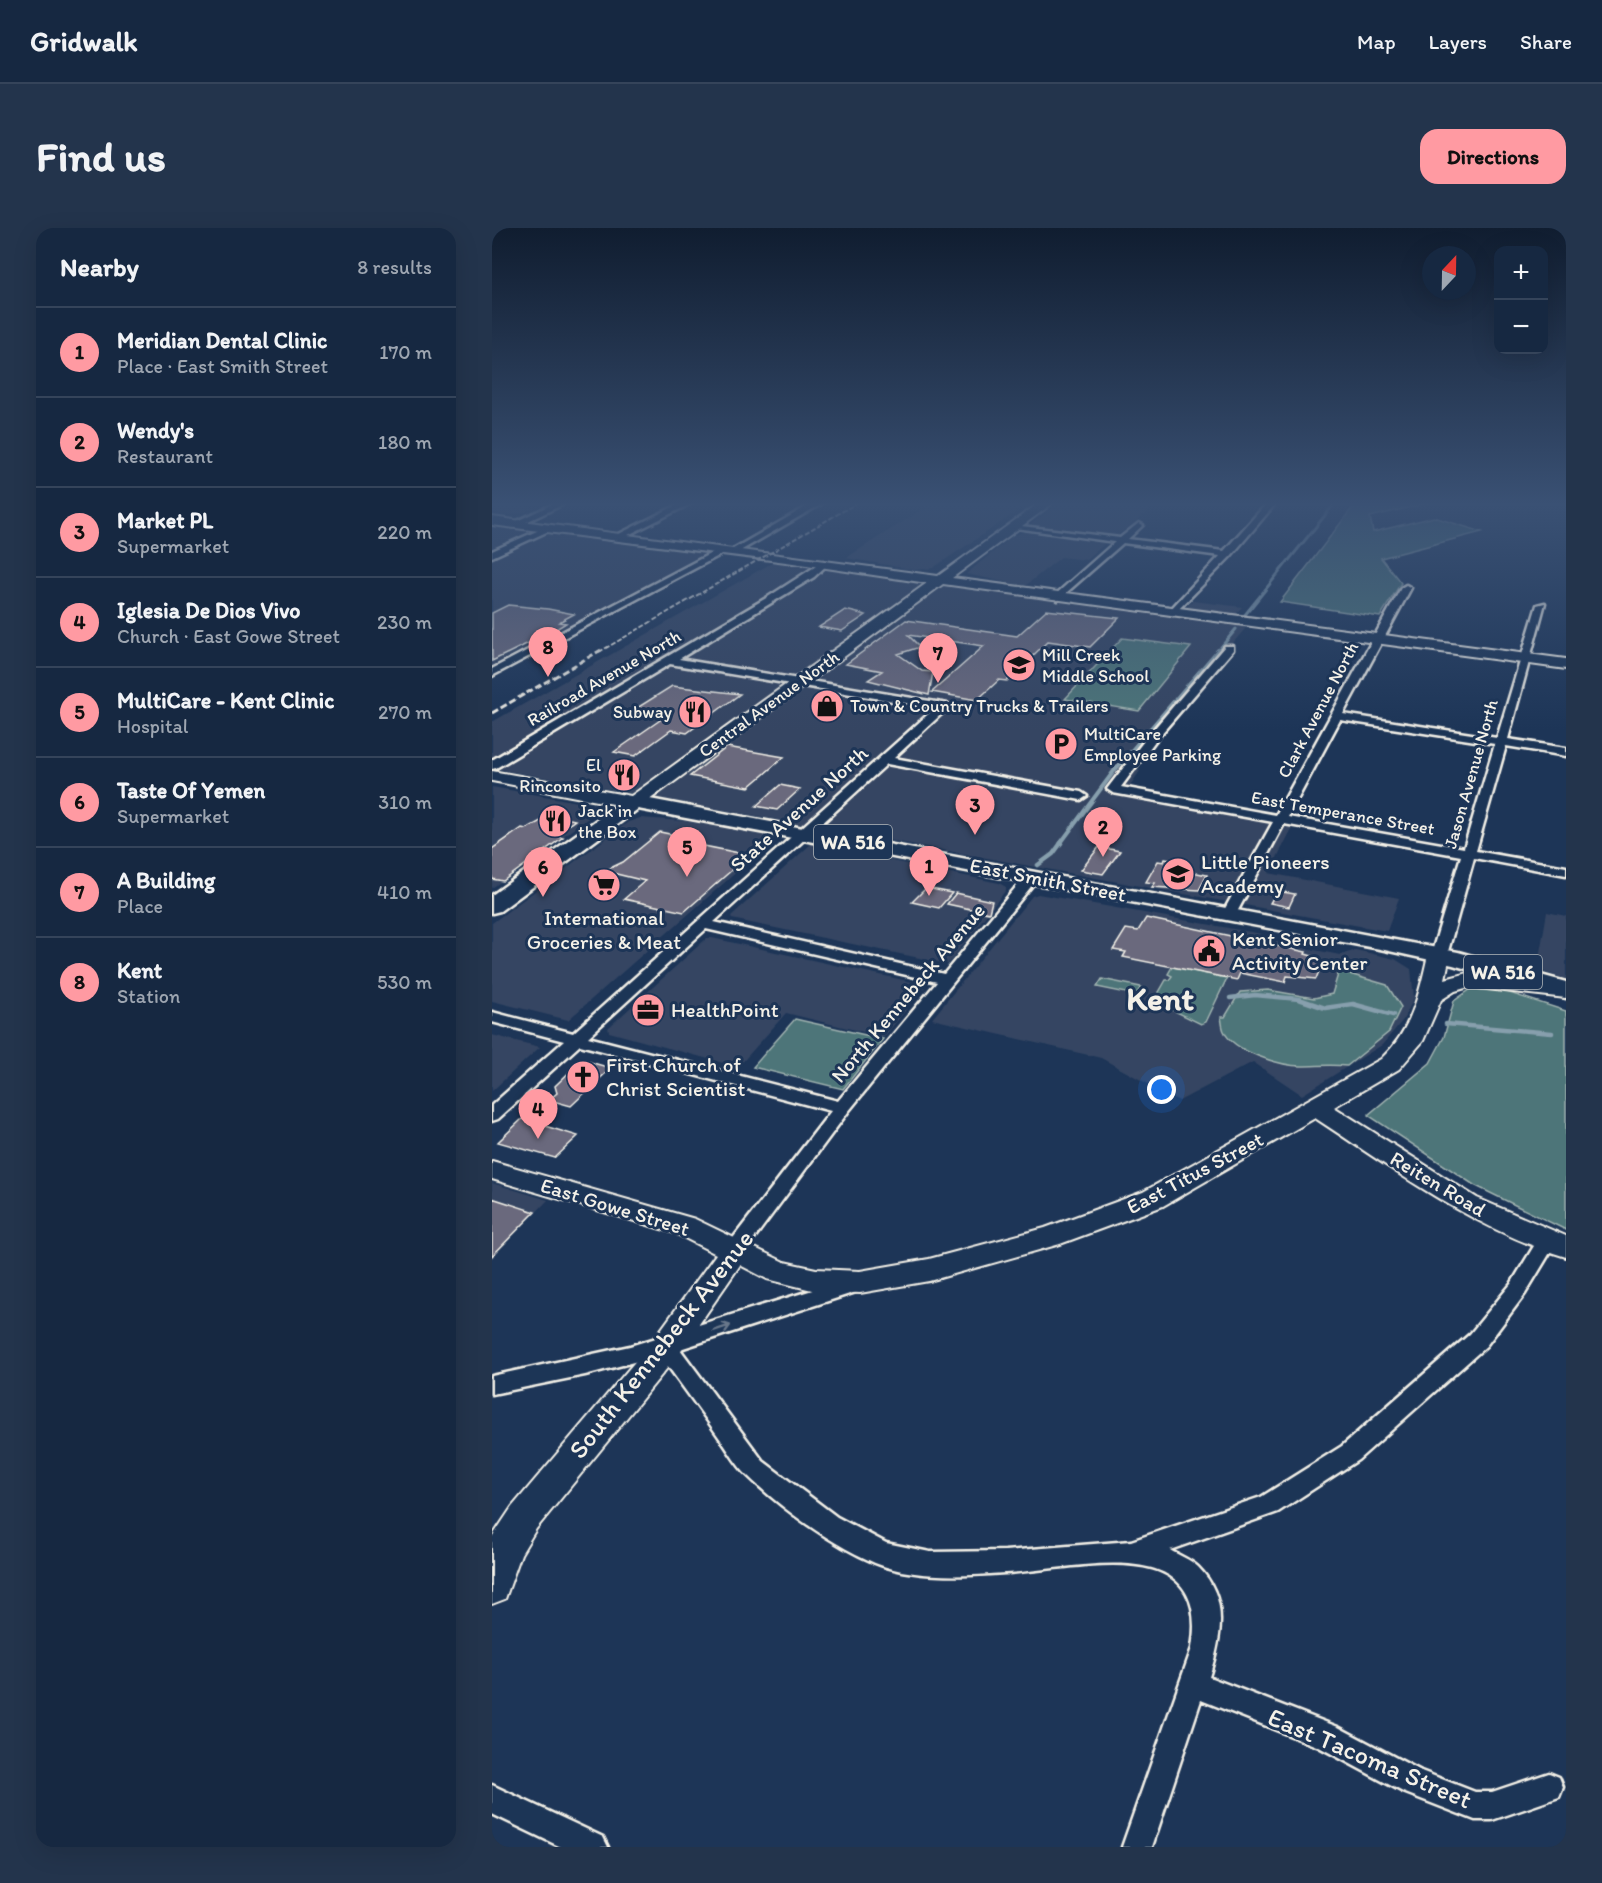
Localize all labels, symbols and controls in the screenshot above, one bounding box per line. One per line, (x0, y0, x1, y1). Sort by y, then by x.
text: Gridwalk (30, 24, 138, 58)
text: Map (1357, 29, 1396, 54)
text: Layers (1429, 29, 1487, 54)
text: Share (1520, 29, 1572, 54)
button: Directions (1420, 129, 1566, 184)
text: Find us (36, 131, 166, 182)
north arrow (1422, 246, 1476, 300)
map controls (1494, 246, 1548, 354)
button: + (1494, 246, 1548, 300)
text: Nearby (60, 251, 139, 283)
text: 8 results (357, 255, 432, 279)
button: − (1494, 300, 1548, 354)
text: Meridian Dental Clinic (117, 327, 327, 354)
text: 1 (75, 340, 84, 364)
text: 170 m (379, 340, 432, 364)
text: Place · East Smith Street (117, 354, 328, 378)
text: Wendy's (117, 417, 194, 444)
text: 2 (74, 430, 85, 454)
text: 180 m (378, 430, 432, 454)
text: Restaurant (117, 444, 213, 468)
text: Market PL (117, 507, 213, 534)
text: 3 (74, 520, 85, 544)
text: 220 m (377, 520, 432, 544)
text: Supermarket (117, 534, 229, 558)
text: Iglesia De Dios Vivo (117, 597, 301, 624)
text: 4 (73, 610, 86, 634)
text: 230 m (377, 610, 432, 634)
text: Church · East Gowe Street (117, 624, 340, 648)
street label: Railroad Avenue North (523, 625, 685, 731)
pin: 8 (528, 628, 568, 677)
pin: 7 (918, 634, 958, 683)
street label: Clark Avenue North (1273, 638, 1363, 782)
place label: Mill Creek Middle School (1042, 644, 1149, 687)
street label: Central Avenue North (694, 645, 844, 762)
school or university icon: Mill Creek Middle School (1001, 647, 1037, 683)
text: MultiCare - Kent Clinic (117, 687, 334, 714)
shop icon: Town & Country Trucks & Trailers (809, 688, 845, 724)
restaurant icon: Subway (677, 694, 713, 730)
place label: Town & Country Trucks & Trailers (850, 695, 1108, 717)
street label: Jason Avenue North (1439, 696, 1503, 851)
text: 5 (74, 700, 85, 724)
text: 270 m (378, 700, 432, 724)
place label: Subway (613, 701, 672, 723)
text: Hospital (117, 714, 189, 738)
place label: MultiCare Employee Parking (1084, 723, 1222, 766)
parking icon: MultiCare Employee Parking (1043, 726, 1079, 762)
street label: State Avenue North (725, 740, 873, 877)
place label: El Rinconsito (519, 754, 601, 797)
restaurant icon: El Rinconsito (606, 757, 642, 793)
text: Taste Of Yemen (117, 777, 265, 804)
pin: 3 (956, 786, 994, 835)
street label: East Temperance Street (1250, 786, 1436, 840)
text: 6 (74, 790, 85, 814)
text: 310 m (378, 790, 432, 814)
place label: Jack in the Box (578, 800, 636, 843)
restaurant icon: Jack in the Box (537, 803, 573, 839)
text: Supermarket (117, 804, 229, 828)
pin: 2 (1084, 808, 1122, 857)
road number: WA 516 (814, 825, 892, 859)
pin: 5 (668, 828, 706, 877)
pin: 1 (910, 846, 948, 896)
pin: 6 (524, 848, 562, 897)
place label: Little Pioneers Academy (1201, 849, 1330, 898)
street label: East Smith Street (968, 852, 1128, 907)
school or university icon: Little Pioneers Academy (1160, 856, 1196, 892)
text: A Building (117, 867, 215, 894)
supermarket icon: International Groceries & Meat (586, 867, 622, 903)
text: 7 (75, 880, 84, 904)
text: 410 m (377, 880, 432, 904)
text: Place (117, 894, 163, 918)
street label: North Kennebeck Avenue (825, 898, 990, 1087)
place label: International Groceries & Meat (527, 905, 681, 954)
place label: Kent Senior Activity Center (1232, 926, 1368, 975)
public building icon: Kent Senior Activity Center (1191, 933, 1227, 969)
road number: WA 516 (1464, 955, 1542, 989)
text: Kent (117, 957, 162, 984)
text: 8 (74, 970, 85, 994)
text: 530 m (377, 970, 432, 994)
district label: Kent (1126, 979, 1194, 1018)
text: Station (117, 984, 180, 1008)
office icon: HealthPoint (630, 992, 666, 1028)
place label: HealthPoint (671, 997, 779, 1022)
place label: First Church of Christ Scientist (606, 1052, 746, 1101)
church icon: First Church of Christ Scientist (565, 1059, 601, 1095)
your location (1147, 1075, 1176, 1104)
pin: 4 (518, 1090, 558, 1139)
street label: East Titus Street (1122, 1126, 1267, 1219)
street label: Reiten Road (1386, 1145, 1491, 1222)
street label: East Gowe Street (538, 1172, 693, 1241)
street label: South Kennebeck Avenue (562, 1223, 760, 1465)
one-way arrow (712, 1322, 731, 1333)
street label: East Tacoma Street (1263, 1701, 1477, 1815)

